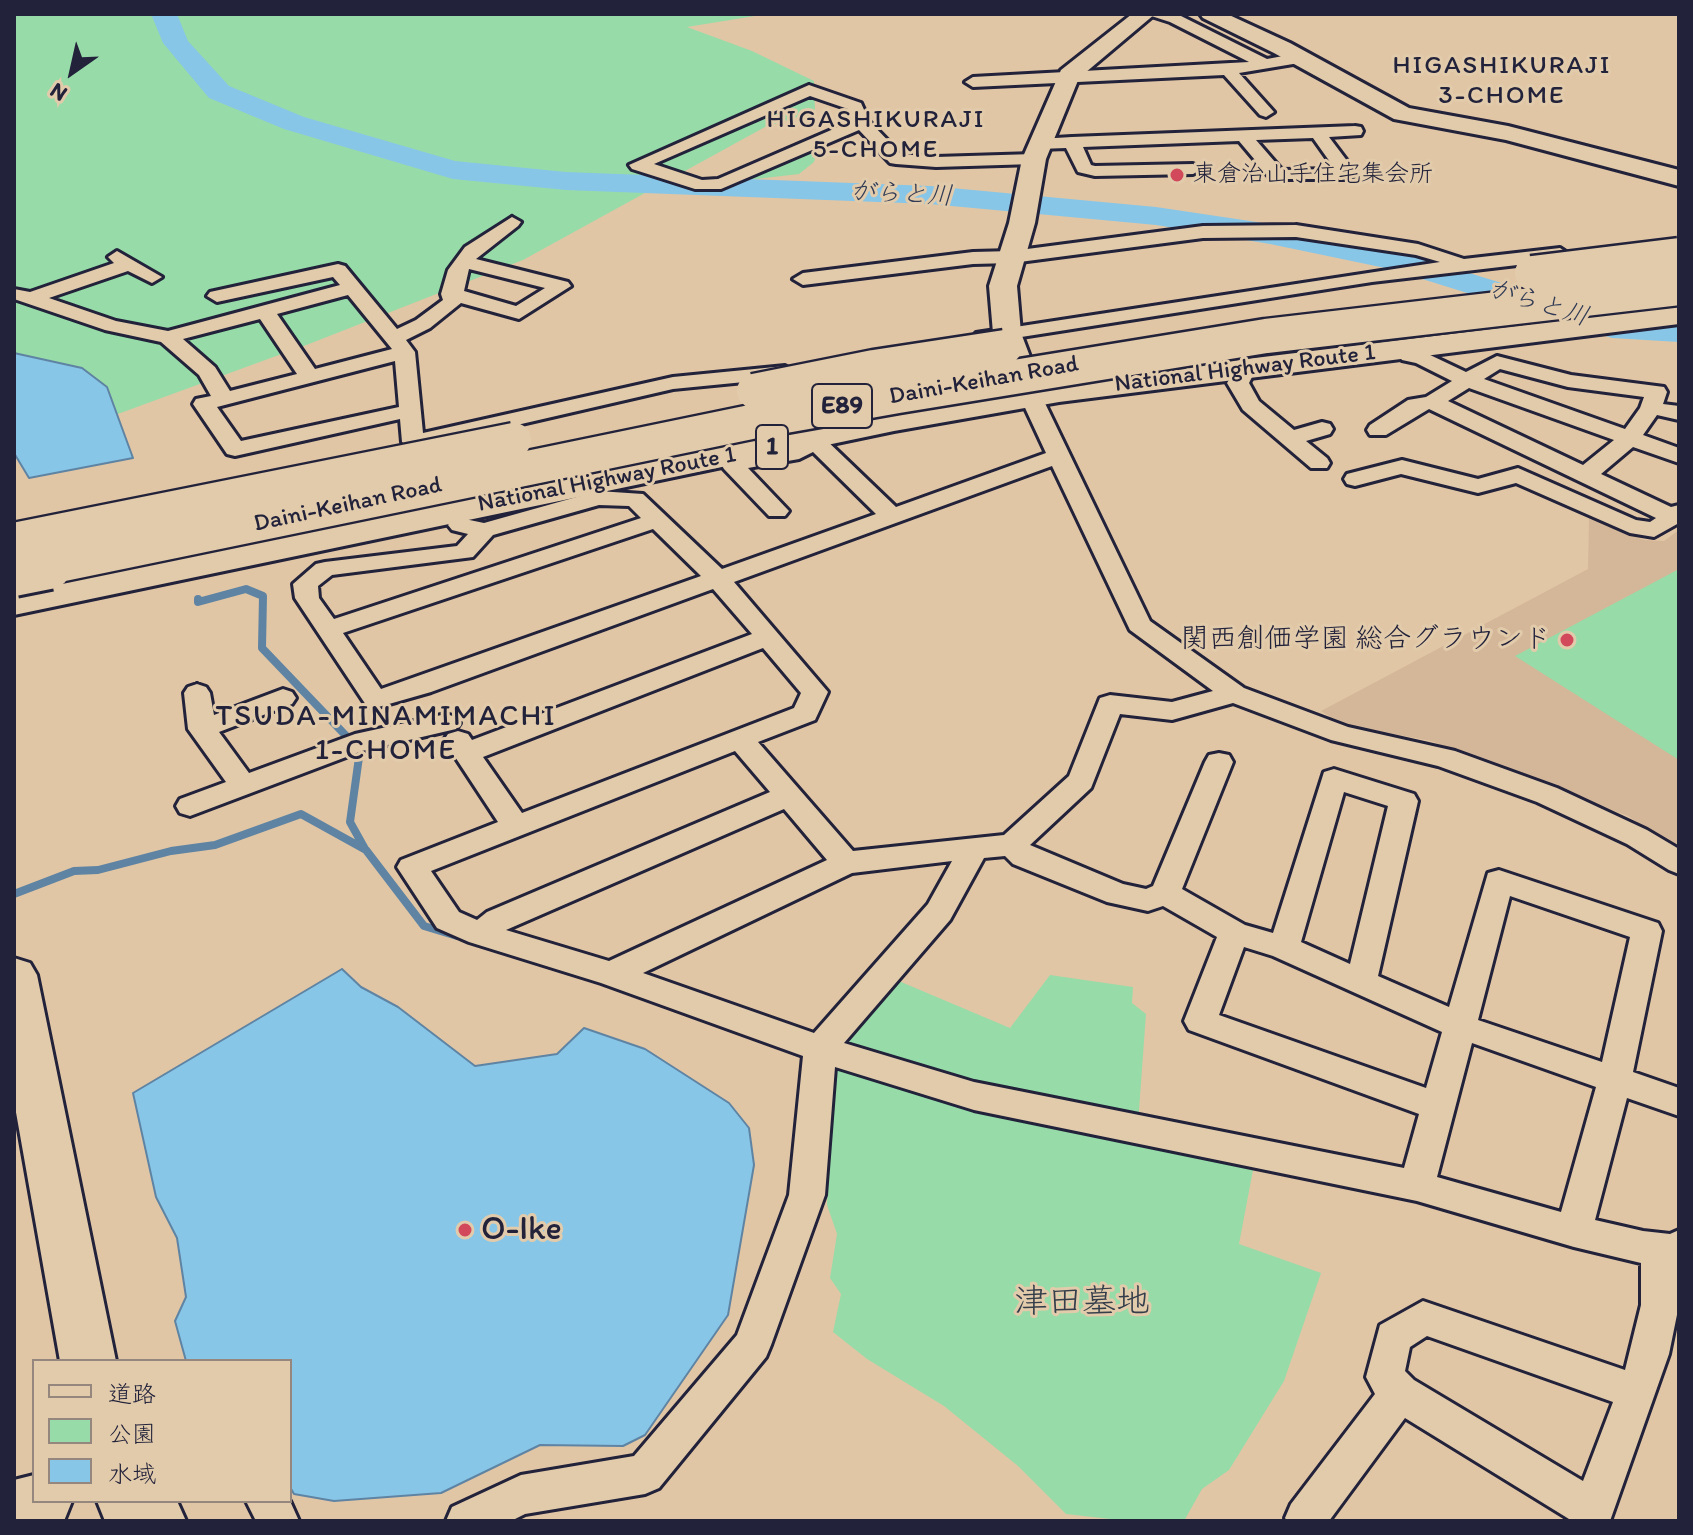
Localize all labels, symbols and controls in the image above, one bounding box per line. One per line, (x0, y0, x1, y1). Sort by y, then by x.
north arrow (32, 32, 112, 112)
district label: HIGASHIKURAJI 3-CHOME (1392, 50, 1612, 112)
text: N (45, 77, 72, 108)
district label: HIGASHIKURAJI 5-CHOME (766, 104, 986, 166)
place label: 東倉治山手住宅集会所 (1193, 161, 1433, 189)
marker: 東倉治山手住宅集会所 (1168, 166, 1186, 184)
water label: がらと川 (848, 177, 954, 213)
water label: がらと川 (1484, 274, 1592, 334)
street label: National Highway Route 1 (1113, 339, 1377, 399)
street label: Daini-Keihan Road (887, 350, 1081, 412)
road number: E89 (812, 384, 872, 428)
road number: 1 (756, 425, 788, 469)
street label: National Highway Route 1 (475, 441, 739, 519)
street label: Daini-Keihan Road (251, 471, 445, 539)
place label: 関西創価学園 総合グラウンド (1181, 623, 1551, 657)
marker: 関西創価学園 総合グラウンド (1558, 631, 1576, 649)
district label: TSUDA-MINAMIMACHI 1-CHOME (217, 699, 555, 770)
place label: O-Ike (481, 1210, 562, 1250)
marker: O-Ike (456, 1221, 474, 1239)
park label: 津田墓地 (1014, 1283, 1150, 1323)
legend (32, 1359, 292, 1503)
text: 道路 (108, 1379, 156, 1408)
text: 公園 (108, 1419, 156, 1448)
text: 水域 (108, 1459, 156, 1488)

